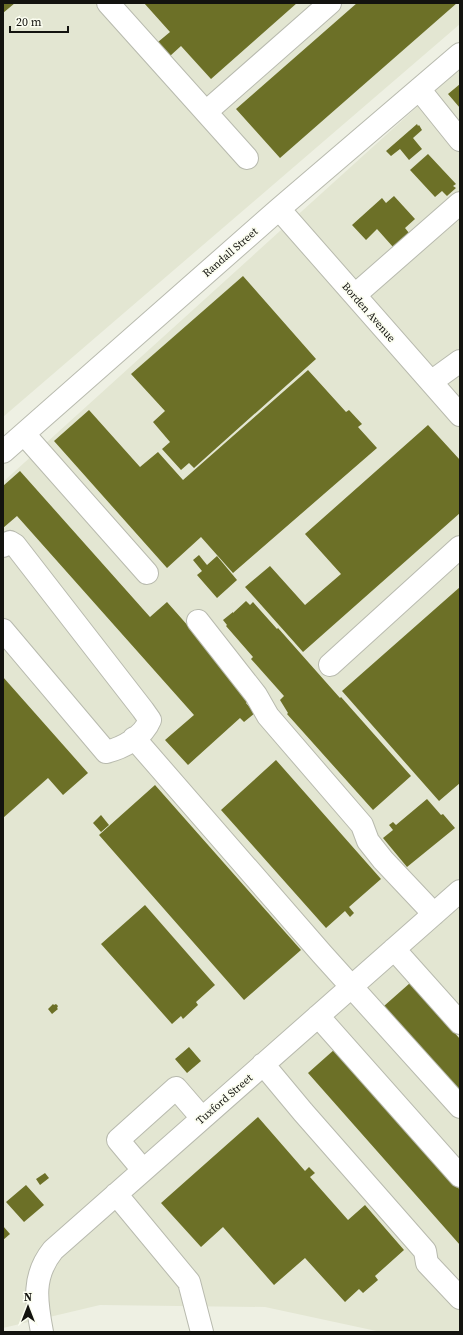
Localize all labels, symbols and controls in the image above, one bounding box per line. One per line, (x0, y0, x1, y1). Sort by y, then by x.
scale bar (10, 8, 68, 34)
text: 20 m (16, 14, 42, 30)
street label: Randall Street (199, 224, 261, 281)
street label: Borden Avenue (338, 279, 399, 346)
street label: Tuxford Street (193, 1070, 256, 1128)
north arrow (8, 1287, 48, 1327)
text: N (24, 1290, 32, 1305)

